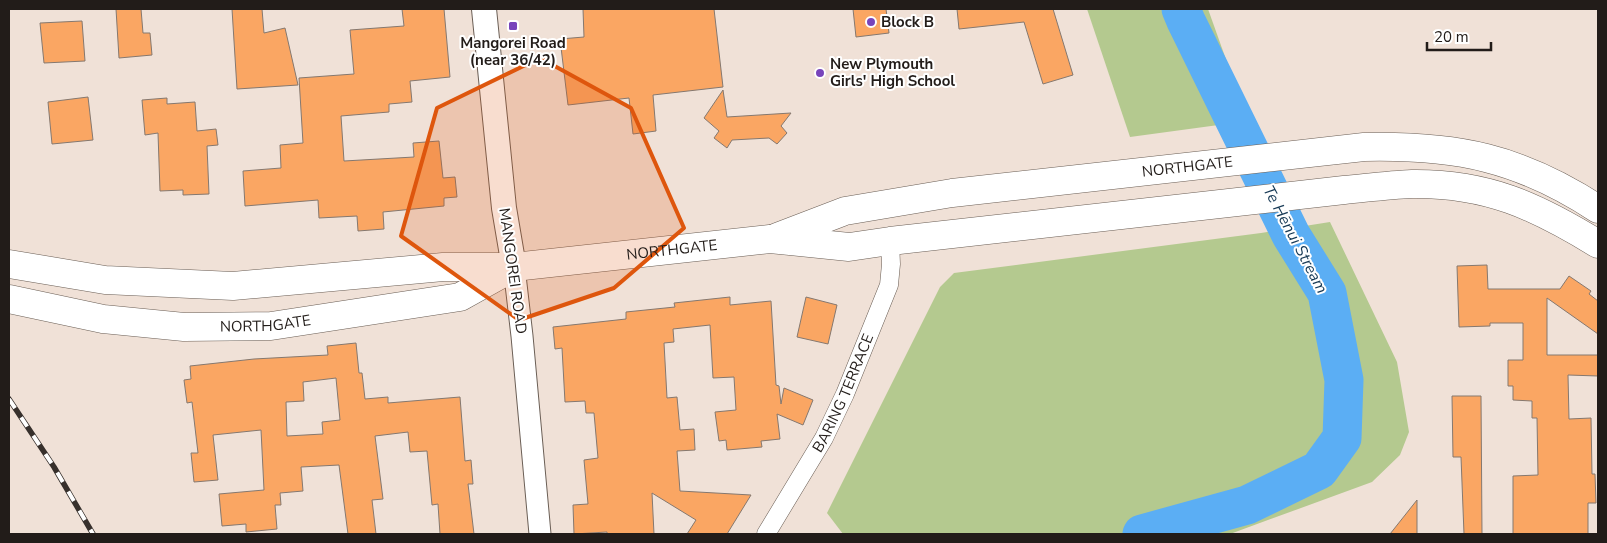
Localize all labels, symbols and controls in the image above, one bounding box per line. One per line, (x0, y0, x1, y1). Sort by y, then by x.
place label: Block B (881, 12, 934, 32)
marker: Block B (865, 16, 877, 28)
marker: Mangorei Road (near 36/42) (507, 20, 519, 32)
scale bar (1427, 20, 1491, 52)
text: 20 m (1434, 27, 1469, 47)
place label: Mangorei Road (near 36/42) (460, 33, 566, 70)
place label: New Plymouth Girls' High School (830, 54, 955, 91)
marker: New Plymouth Girls' High School (814, 67, 826, 79)
street label: NORTHGATE (1141, 152, 1234, 182)
water label: Te Hēnui Stream (1257, 182, 1333, 297)
street label: MANGOREI ROAD (494, 207, 532, 335)
street label: NORTHGATE (625, 235, 718, 265)
street label: NORTHGATE (220, 310, 312, 337)
street label: BARING TERRACE (808, 331, 878, 456)

